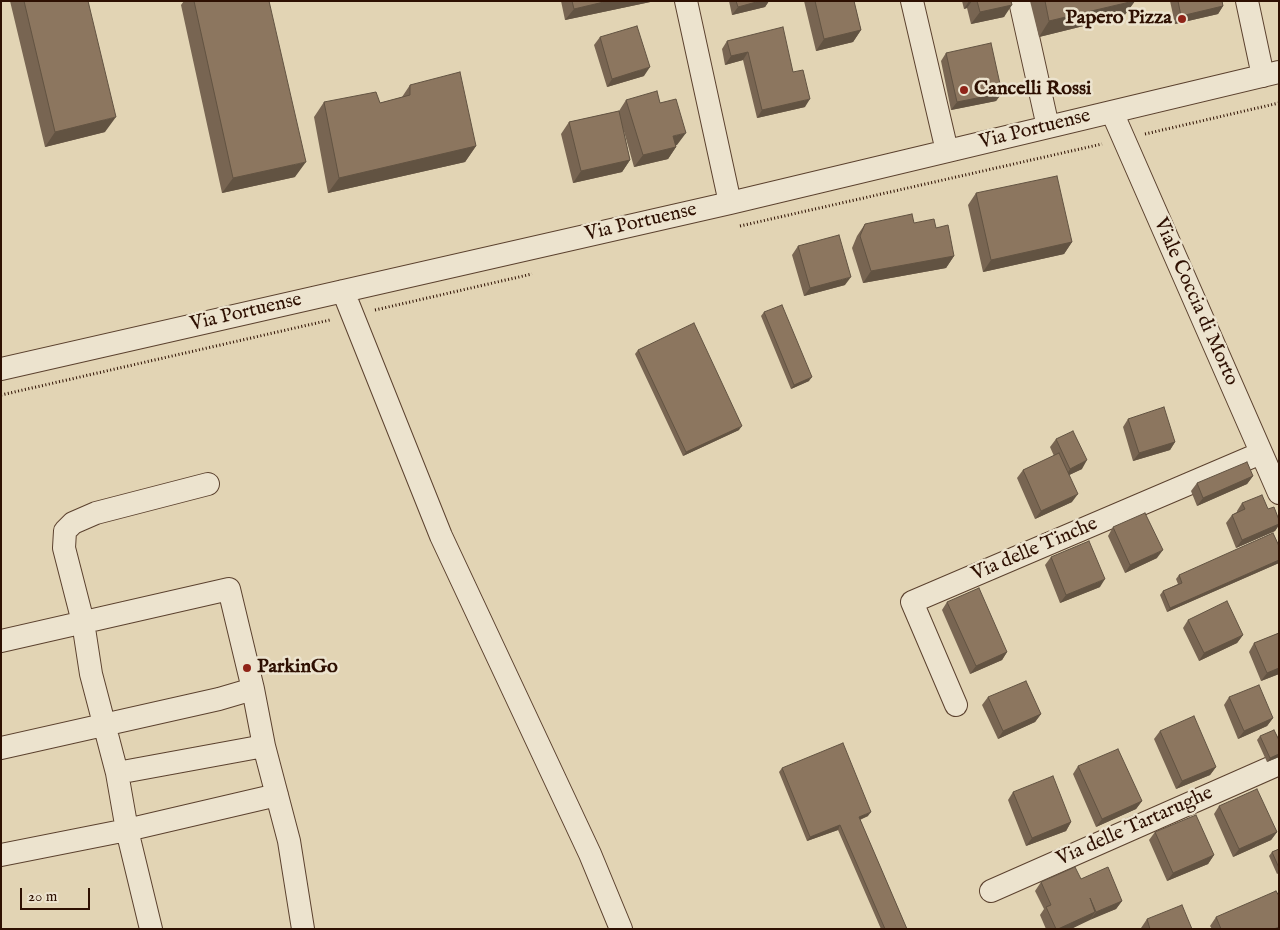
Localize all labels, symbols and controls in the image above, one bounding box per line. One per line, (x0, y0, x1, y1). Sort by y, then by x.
place label: Papero Pizza (1065, 7, 1172, 31)
marker: Papero Pizza (1176, 13, 1188, 25)
place label: Cancelli Rossi (974, 78, 1091, 102)
marker: Cancelli Rossi (958, 84, 970, 96)
street label: Via Portuense (977, 105, 1093, 155)
street label: Via Portuense (583, 198, 699, 248)
street label: Viale Coccia di Morto (1147, 214, 1243, 390)
street label: Via Portuense (188, 288, 304, 338)
street label: Via delle Tinche (968, 513, 1102, 587)
place label: ParkinGo (257, 656, 338, 680)
marker: ParkinGo (241, 662, 253, 674)
street label: Via delle Tartarughe (1053, 782, 1217, 872)
scale bar (22, 878, 92, 910)
text: 20 m (28, 887, 57, 906)

